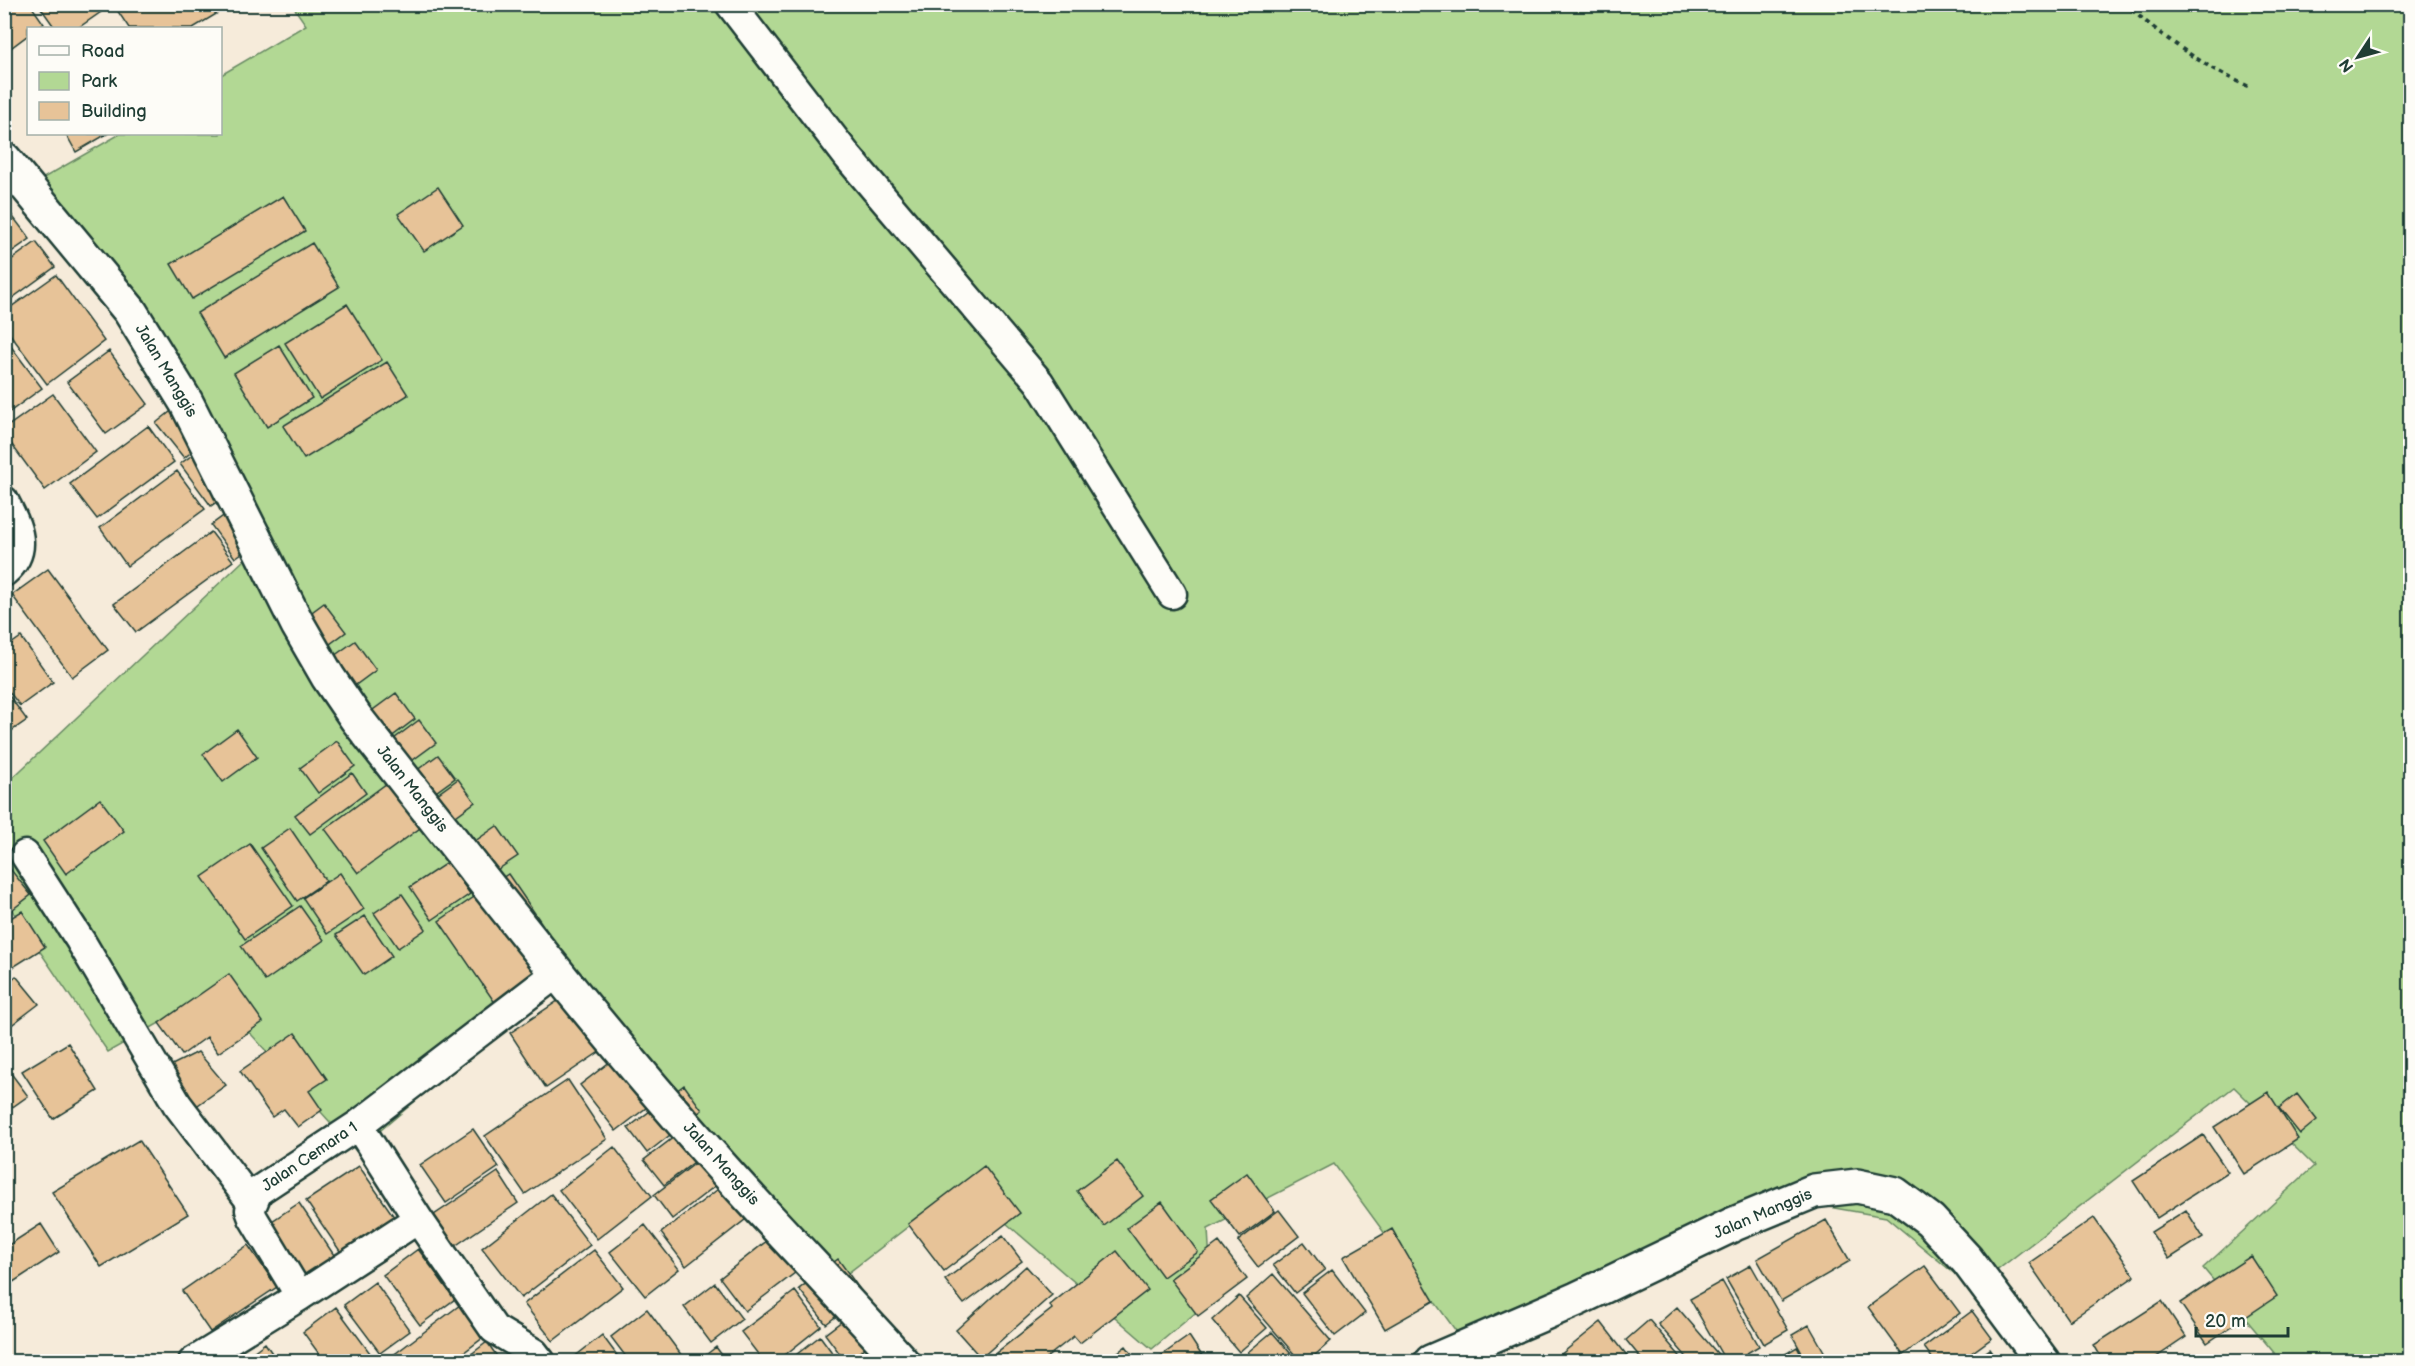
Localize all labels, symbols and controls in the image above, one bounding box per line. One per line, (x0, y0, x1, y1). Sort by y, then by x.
legend (27, 27, 222, 135)
north arrow (2328, 27, 2388, 87)
text: Road (81, 41, 125, 62)
text: N (2336, 54, 2358, 75)
text: Park (81, 71, 117, 92)
text: Building (81, 101, 147, 122)
street label: Jalan Manggis (131, 321, 201, 421)
street label: Jalan Manggis (372, 742, 452, 836)
street label: Jalan Cemara 1 (259, 1118, 361, 1196)
street label: Jalan Manggis (679, 1119, 763, 1209)
street label: Jalan Manggis (1711, 1185, 1815, 1243)
scale bar (2196, 1300, 2288, 1338)
text: 20 m (2205, 1311, 2246, 1332)

